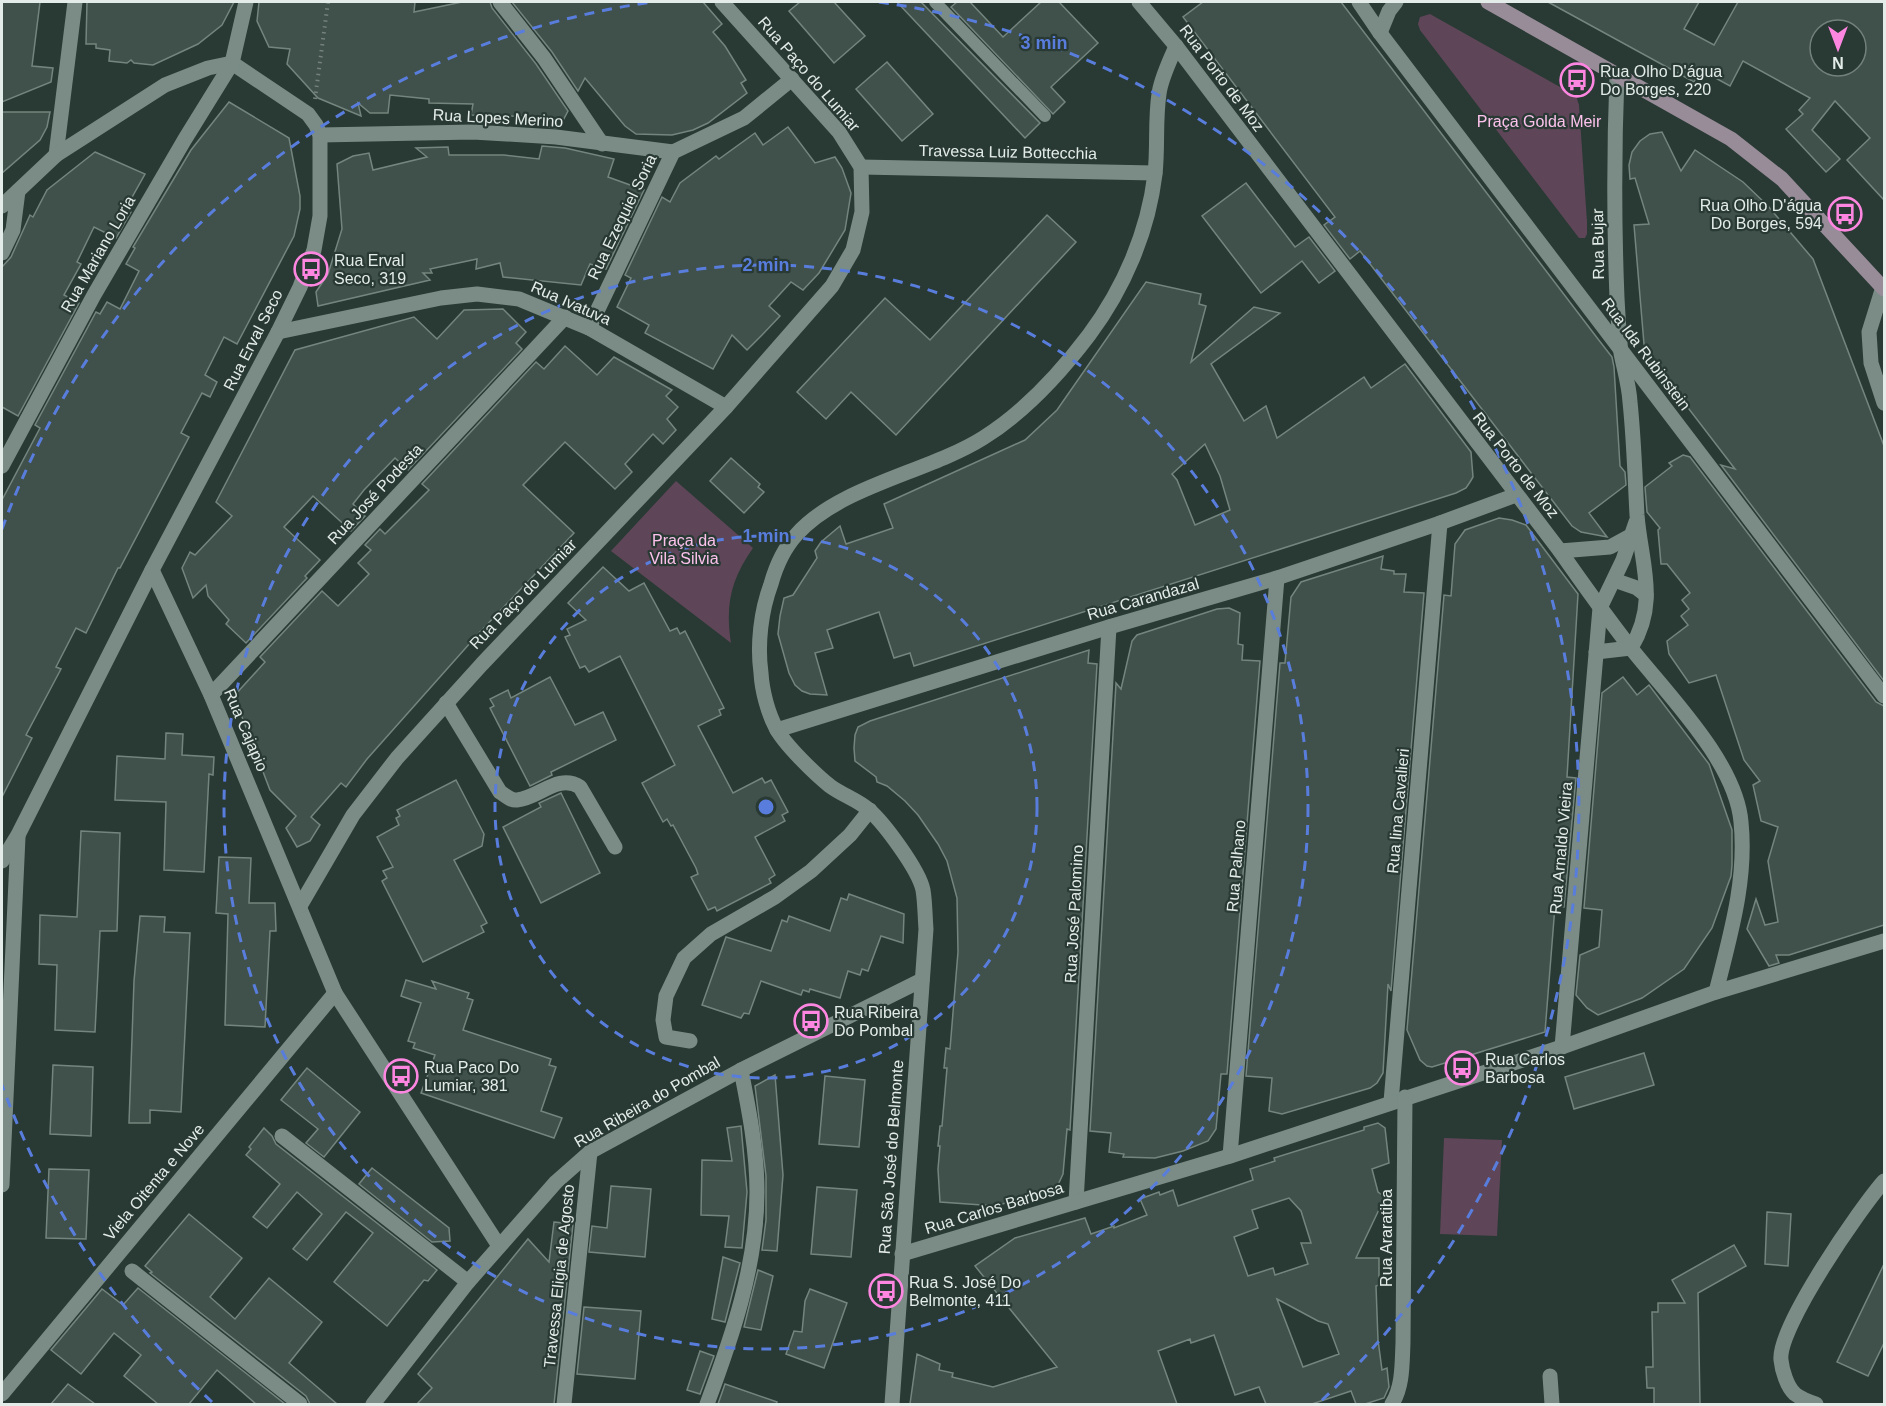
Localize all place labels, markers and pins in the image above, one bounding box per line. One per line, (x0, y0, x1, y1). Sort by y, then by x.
bus stop icon: Rua Olho D'água Do Borges, 220 (1559, 62, 1595, 98)
place label: Rua Olho D'água Do Borges, 220 (1600, 63, 1722, 98)
bus stop icon: Rua Olho D'água Do Borges, 594 (1827, 196, 1863, 232)
place label: Rua Olho D'água Do Borges, 594 (1700, 197, 1822, 232)
bus stop icon: Rua Erval Seco, 319 (293, 251, 329, 287)
place label: Rua Erval Seco, 319 (334, 252, 406, 287)
centre of rings (756, 797, 776, 817)
bus stop icon: Rua Ribeira Do Pombal (793, 1003, 829, 1039)
place label: Rua Ribeira Do Pombal (834, 1004, 919, 1039)
bus stop icon: Rua Carlos Barbosa (1444, 1050, 1480, 1086)
place label: Rua Carlos Barbosa (1485, 1051, 1565, 1086)
bus stop icon: Rua Paco Do Lumiar, 381 (383, 1058, 419, 1094)
place label: Rua Paco Do Lumiar, 381 (424, 1059, 519, 1094)
bus stop icon: Rua S. José Do Belmonte, 411 (868, 1273, 904, 1309)
place label: Rua S. José Do Belmonte, 411 (909, 1274, 1021, 1309)

